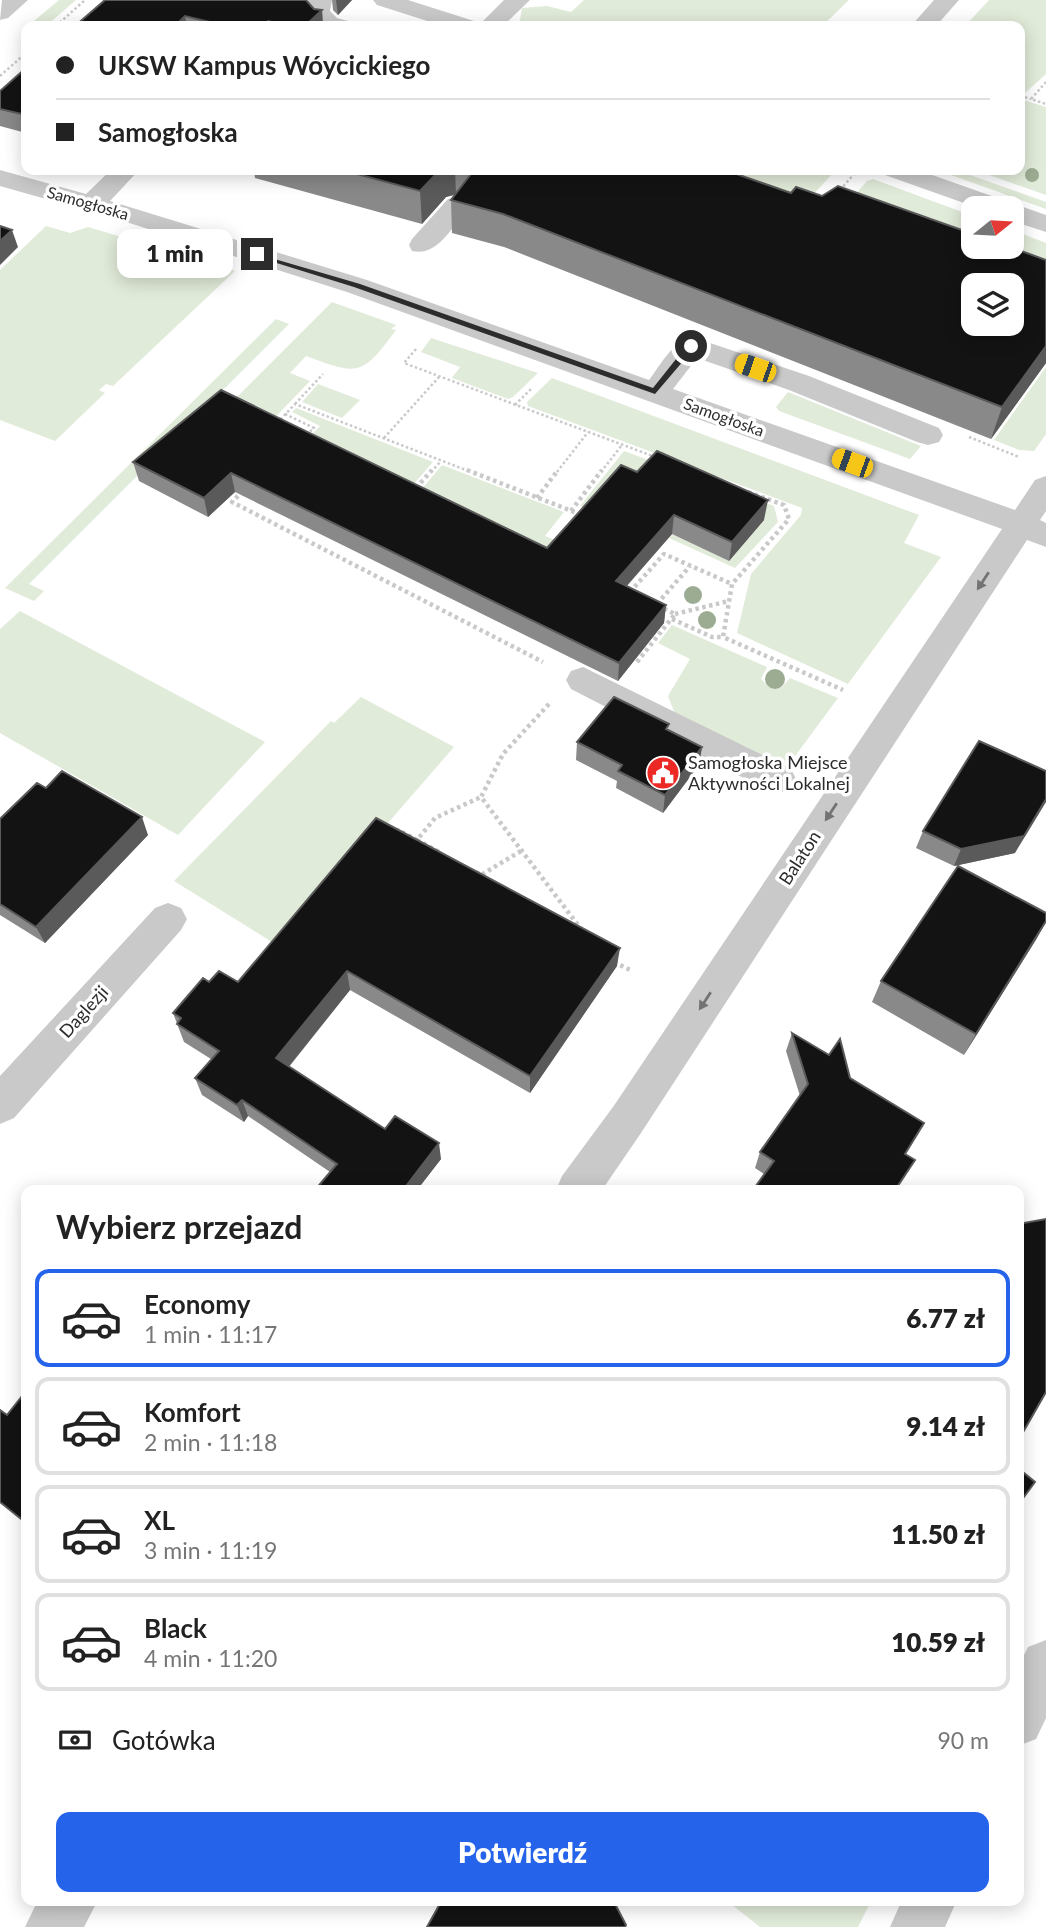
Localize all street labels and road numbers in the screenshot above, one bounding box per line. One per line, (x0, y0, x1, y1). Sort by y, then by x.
street label: Samogłoska (45, 182, 131, 223)
street label: Samogłoska (681, 393, 767, 440)
street label: Balaton (774, 826, 825, 889)
street label: Daglezji (54, 981, 112, 1042)

